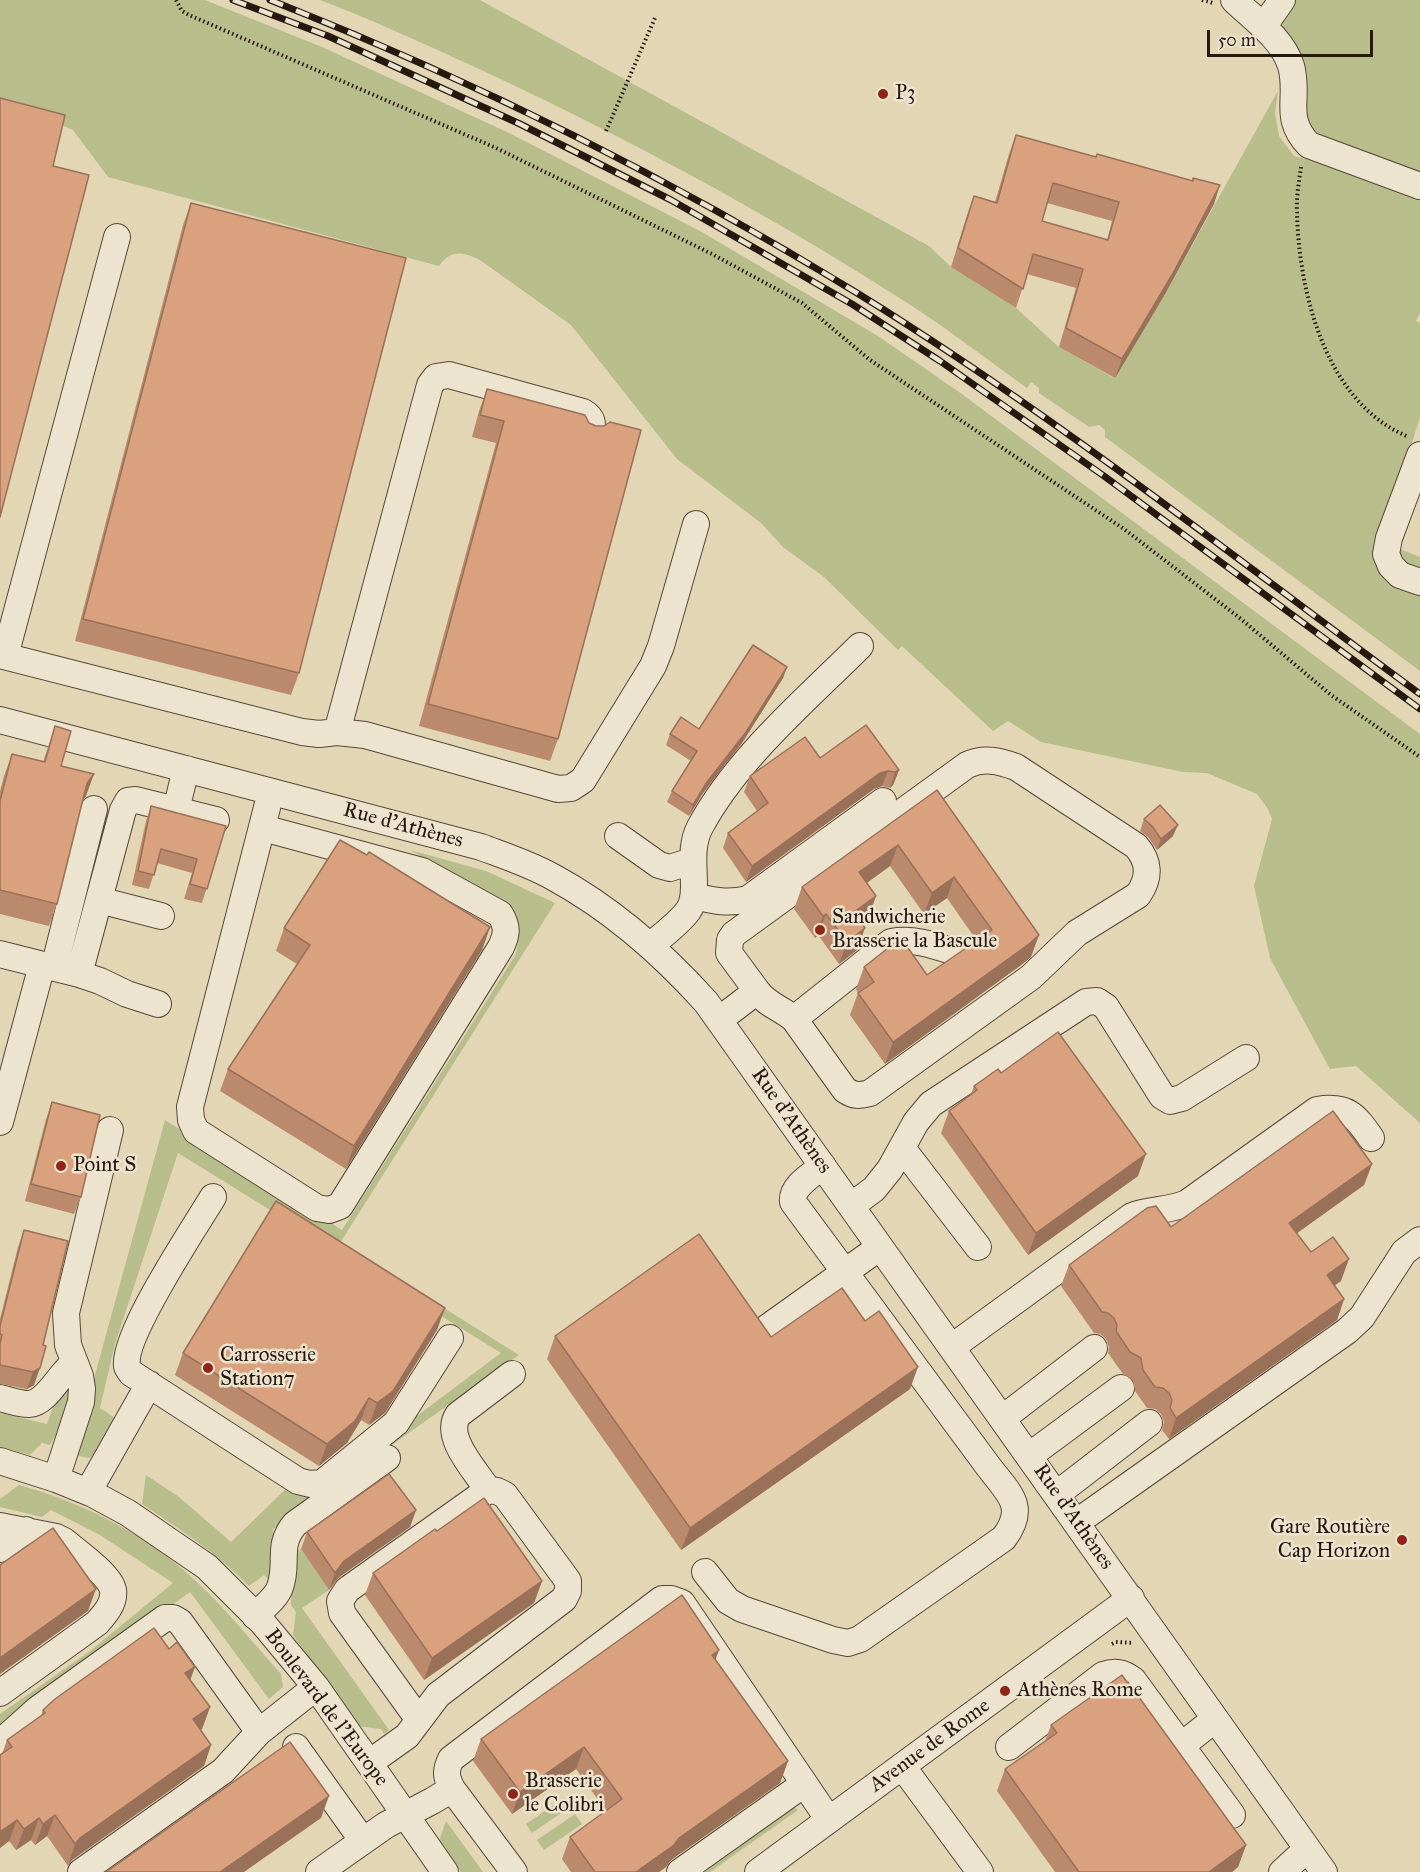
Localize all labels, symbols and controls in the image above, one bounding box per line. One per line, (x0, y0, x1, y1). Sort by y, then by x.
scale bar (1210, 18, 1376, 56)
text: 50 m (1218, 29, 1256, 51)
place label: P3 (895, 81, 915, 107)
marker: P3 (876, 87, 890, 101)
street label: Rue d'Athènes (340, 798, 466, 854)
place label: Sandwicherie Brasserie la Bascule (832, 905, 997, 955)
marker: Sandwicherie Brasserie la Bascule (813, 923, 827, 937)
street label: Rue d'Athènes (745, 1063, 837, 1179)
place label: Point S (73, 1153, 136, 1179)
marker: Point S (54, 1159, 68, 1173)
place label: Carrosserie Station7 (220, 1343, 316, 1393)
marker: Carrosserie Station7 (201, 1361, 215, 1375)
street label: Rue d'Athènes (1027, 1459, 1119, 1575)
place label: Gare Routière Cap Horizon (1270, 1515, 1390, 1565)
marker: Gare Routière Cap Horizon (1395, 1533, 1409, 1547)
street label: Boulevard de l'Europe (259, 1624, 393, 1792)
place label: Athènes Rome (1017, 1678, 1143, 1704)
marker: Athènes Rome (998, 1684, 1012, 1698)
street label: Avenue de Rome (865, 1694, 995, 1798)
place label: Brasserie le Colibri (525, 1769, 604, 1819)
marker: Brasserie le Colibri (506, 1787, 520, 1801)

